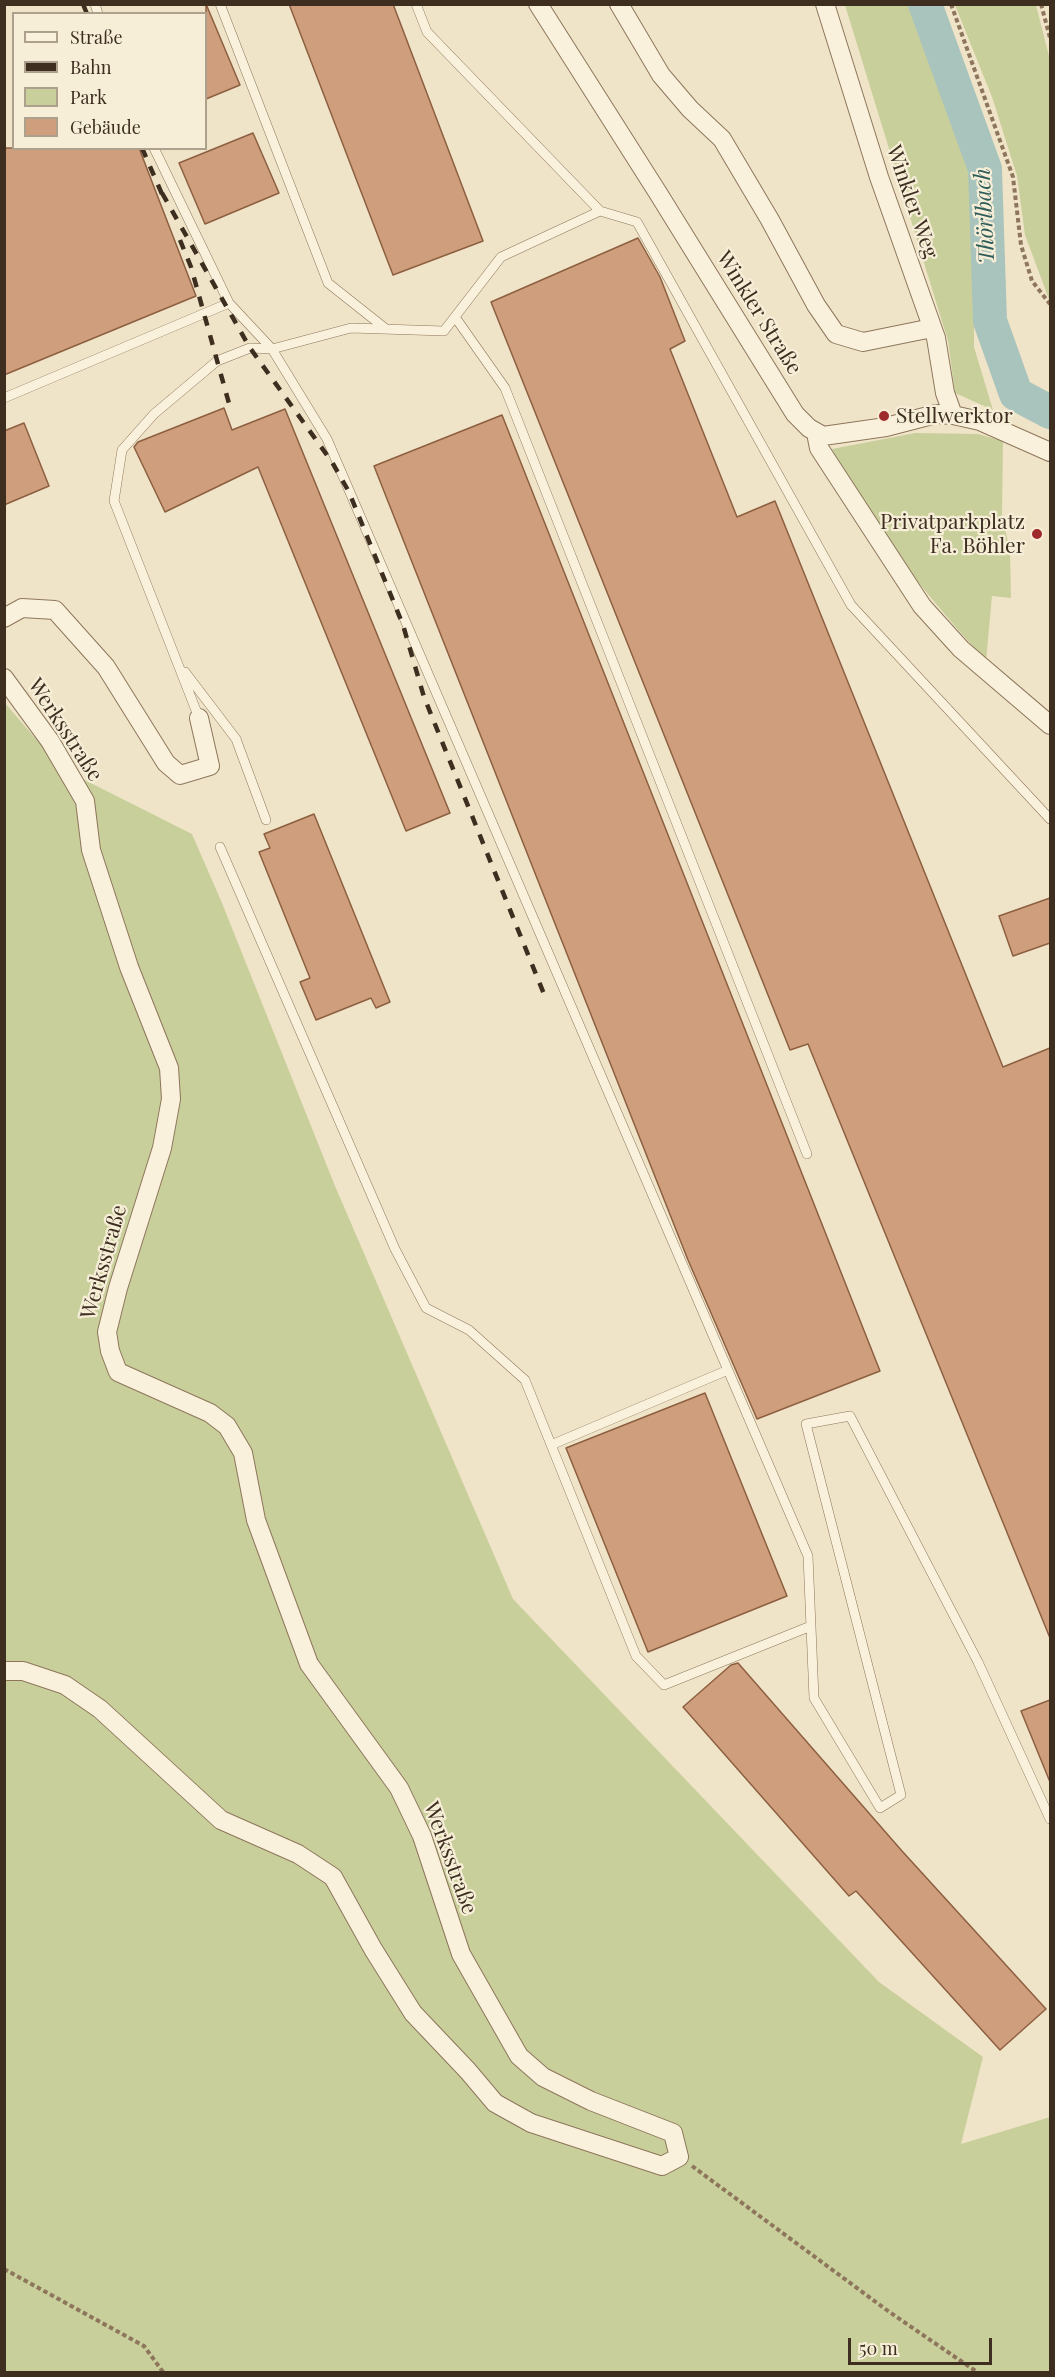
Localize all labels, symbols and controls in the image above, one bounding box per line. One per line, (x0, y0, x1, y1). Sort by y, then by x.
legend (12, 12, 207, 150)
text: Straße (70, 25, 123, 49)
text: Bahn (70, 55, 112, 79)
text: Park (70, 85, 107, 109)
text: Gebäude (70, 115, 141, 139)
street label: Winkler Weg (881, 142, 943, 262)
water label: Thörlbach (969, 168, 1001, 264)
street label: Winkler Straße (711, 247, 807, 379)
place label: Stellwerktor (896, 403, 1013, 429)
marker: Stellwerktor (877, 409, 891, 423)
place label: Privatparkplatz Fa. Böhler (880, 509, 1025, 559)
marker: Privatparkplatz Fa. Böhler (1030, 527, 1044, 541)
street label: Werksstraße (22, 674, 108, 786)
street label: Werksstraße (76, 1202, 132, 1322)
street label: Werksstraße (418, 1798, 482, 1918)
scale bar (851, 2326, 995, 2364)
text: 50 m (859, 2336, 898, 2360)

